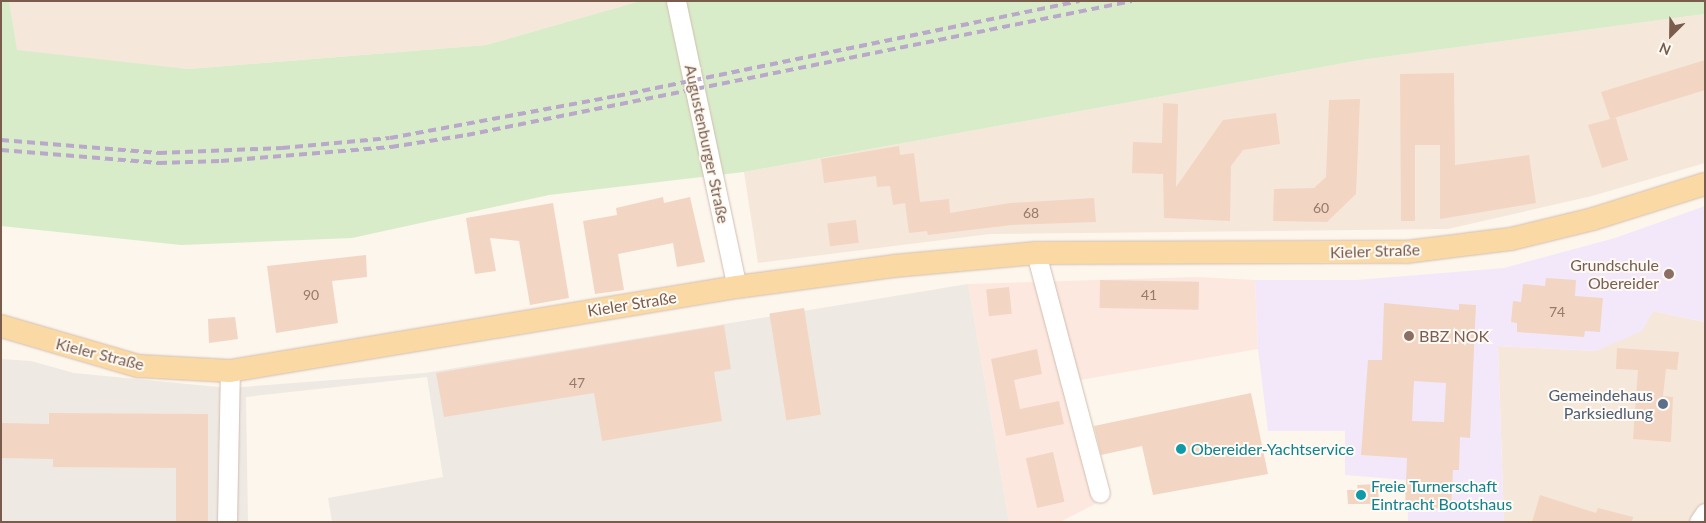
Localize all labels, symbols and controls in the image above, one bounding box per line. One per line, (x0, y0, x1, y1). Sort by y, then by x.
north arrow (1646, 10, 1696, 60)
text: N (1657, 39, 1673, 59)
street label: Augustenburger Straße (681, 63, 733, 225)
house number: 60 (1313, 200, 1329, 216)
house number: 68 (1023, 205, 1039, 221)
street label: Kieler Straße (1329, 240, 1421, 262)
place label: Grundschule Obereider (1570, 255, 1659, 293)
marker: Grundschule Obereider (1663, 268, 1675, 280)
house number: 90 (303, 287, 319, 303)
street label: Kieler Straße (586, 287, 678, 321)
house number: 41 (1141, 287, 1157, 303)
house number: 74 (1549, 304, 1565, 320)
place label: BBZ NOK (1419, 326, 1489, 346)
marker: BBZ NOK (1403, 330, 1415, 342)
street label: Kieler Straße (54, 334, 146, 374)
house number: 47 (569, 375, 585, 391)
place label: Gemeindehaus Parksiedlung (1548, 385, 1653, 423)
marker: Gemeindehaus Parksiedlung (1657, 398, 1669, 410)
place label: Obereider-Yachtservice (1191, 439, 1354, 459)
marker: Obereider-Yachtservice (1175, 443, 1187, 455)
place label: Freie Turnerschaft Eintracht Bootshaus (1371, 476, 1512, 514)
marker: Freie Turnerschaft Eintracht Bootshaus (1355, 489, 1367, 501)

